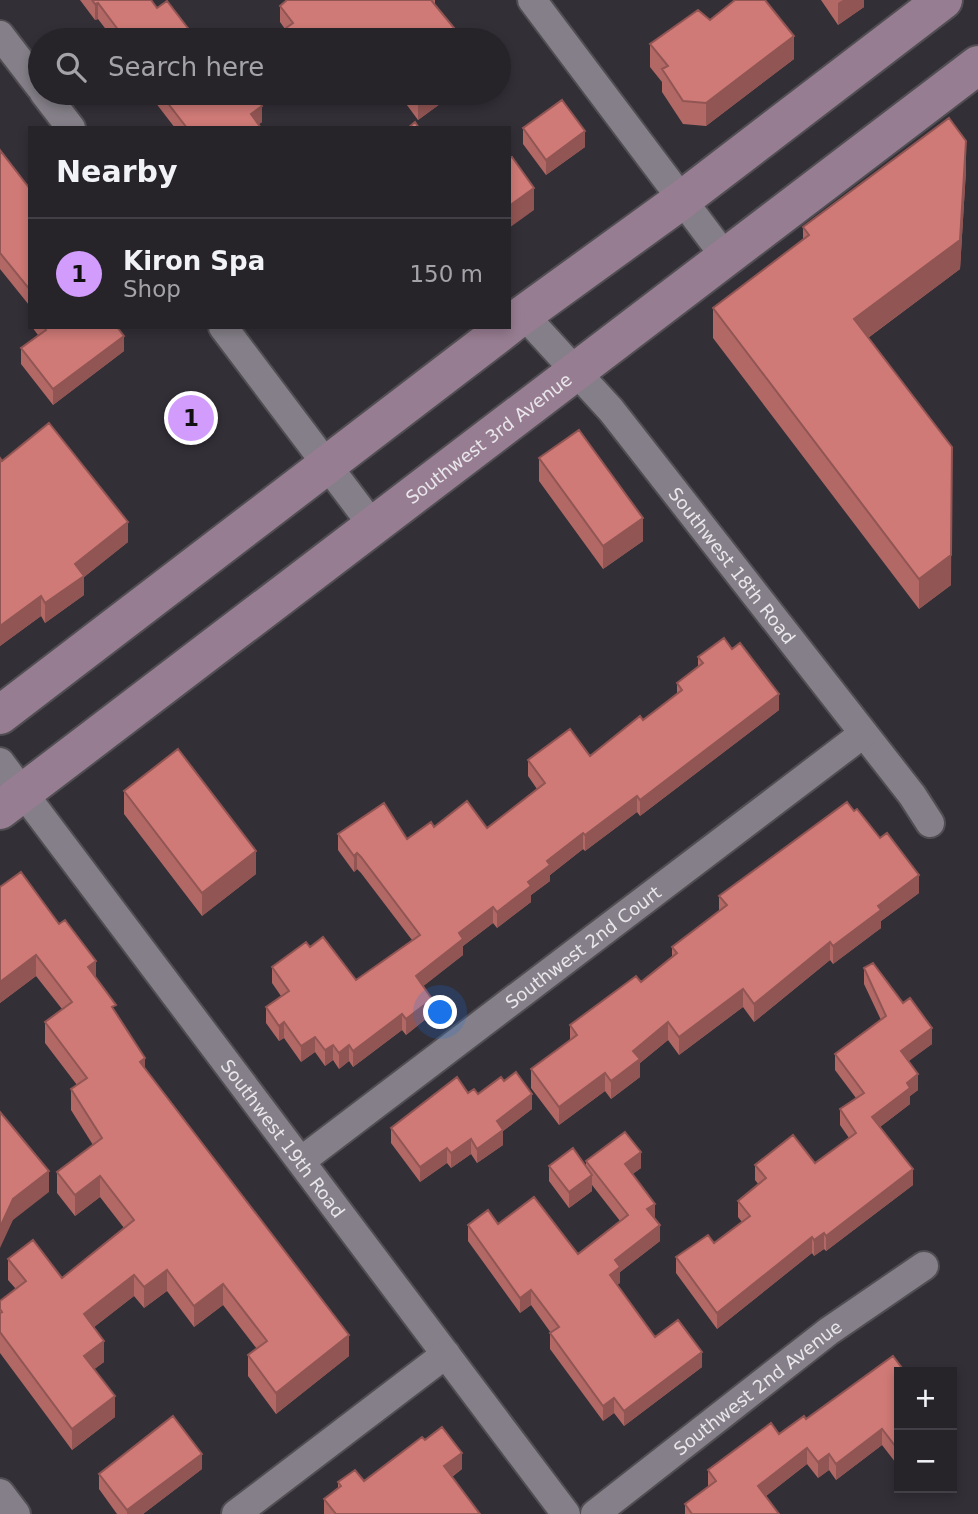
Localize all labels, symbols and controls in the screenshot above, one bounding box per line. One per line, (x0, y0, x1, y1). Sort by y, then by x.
search box (28, 28, 511, 105)
icon: search (52, 48, 90, 86)
text: Search here (108, 52, 264, 82)
text: Nearby (56, 154, 178, 189)
text: Kiron Spa (123, 246, 265, 276)
text: 1 (71, 261, 87, 287)
text: 150 m (409, 261, 483, 287)
text: Shop (123, 276, 181, 302)
street label: Southwest 3rd Avenue (401, 368, 576, 508)
pin: 1 (168, 392, 214, 444)
street label: Southwest 18th Road (665, 483, 800, 648)
street label: Southwest 2nd Court (501, 881, 665, 1013)
your location (423, 995, 457, 1029)
street label: Southwest 19th Road (217, 1055, 350, 1222)
street label: Southwest 2nd Avenue (669, 1315, 845, 1459)
map controls (894, 1367, 957, 1493)
button: + (894, 1367, 957, 1430)
button: − (894, 1430, 957, 1493)

